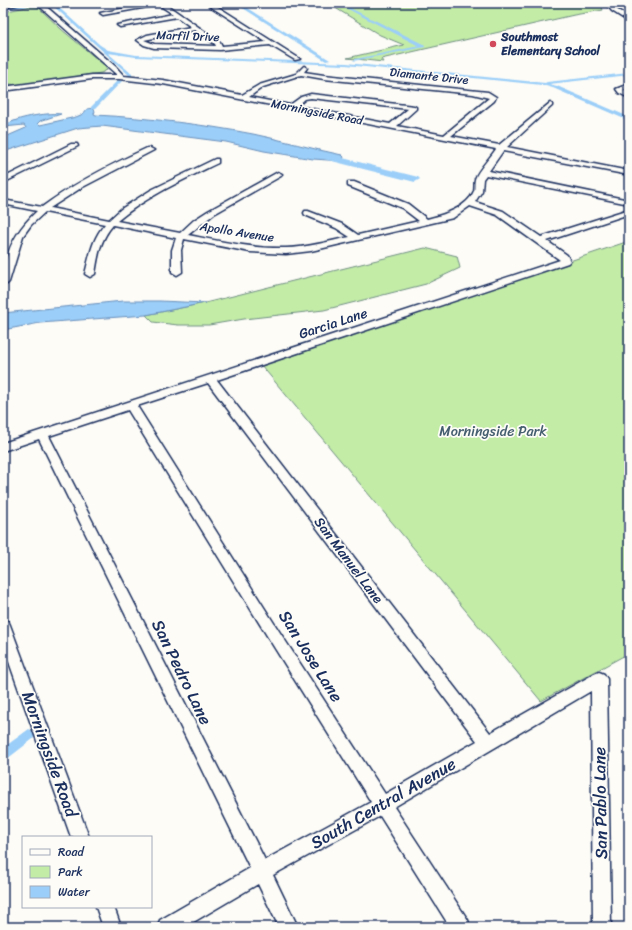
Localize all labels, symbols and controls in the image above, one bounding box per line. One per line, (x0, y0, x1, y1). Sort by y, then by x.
street label: Marfil Drive (156, 24, 220, 48)
place label: Southmost Elementary School (500, 26, 601, 62)
marker: Southmost Elementary School (488, 39, 498, 49)
street label: Diamante Drive (389, 61, 470, 91)
street label: Morningside Road (269, 92, 367, 132)
street label: Apollo Avenue (197, 215, 276, 249)
street label: Garcia Lane (295, 301, 371, 346)
park label: Morningside Park (439, 419, 547, 444)
street label: San Manuel Lane (307, 511, 390, 609)
street label: San Jose Lane (271, 604, 351, 708)
street label: San Pedro Lane (143, 614, 221, 730)
street label: Morningside Road (13, 687, 87, 822)
street label: San Pablo Lane (584, 746, 616, 859)
street label: South Central Avenue (304, 749, 462, 857)
legend (22, 836, 152, 908)
text: Road (58, 841, 85, 863)
text: Park (58, 861, 83, 883)
text: Water (58, 881, 91, 903)

